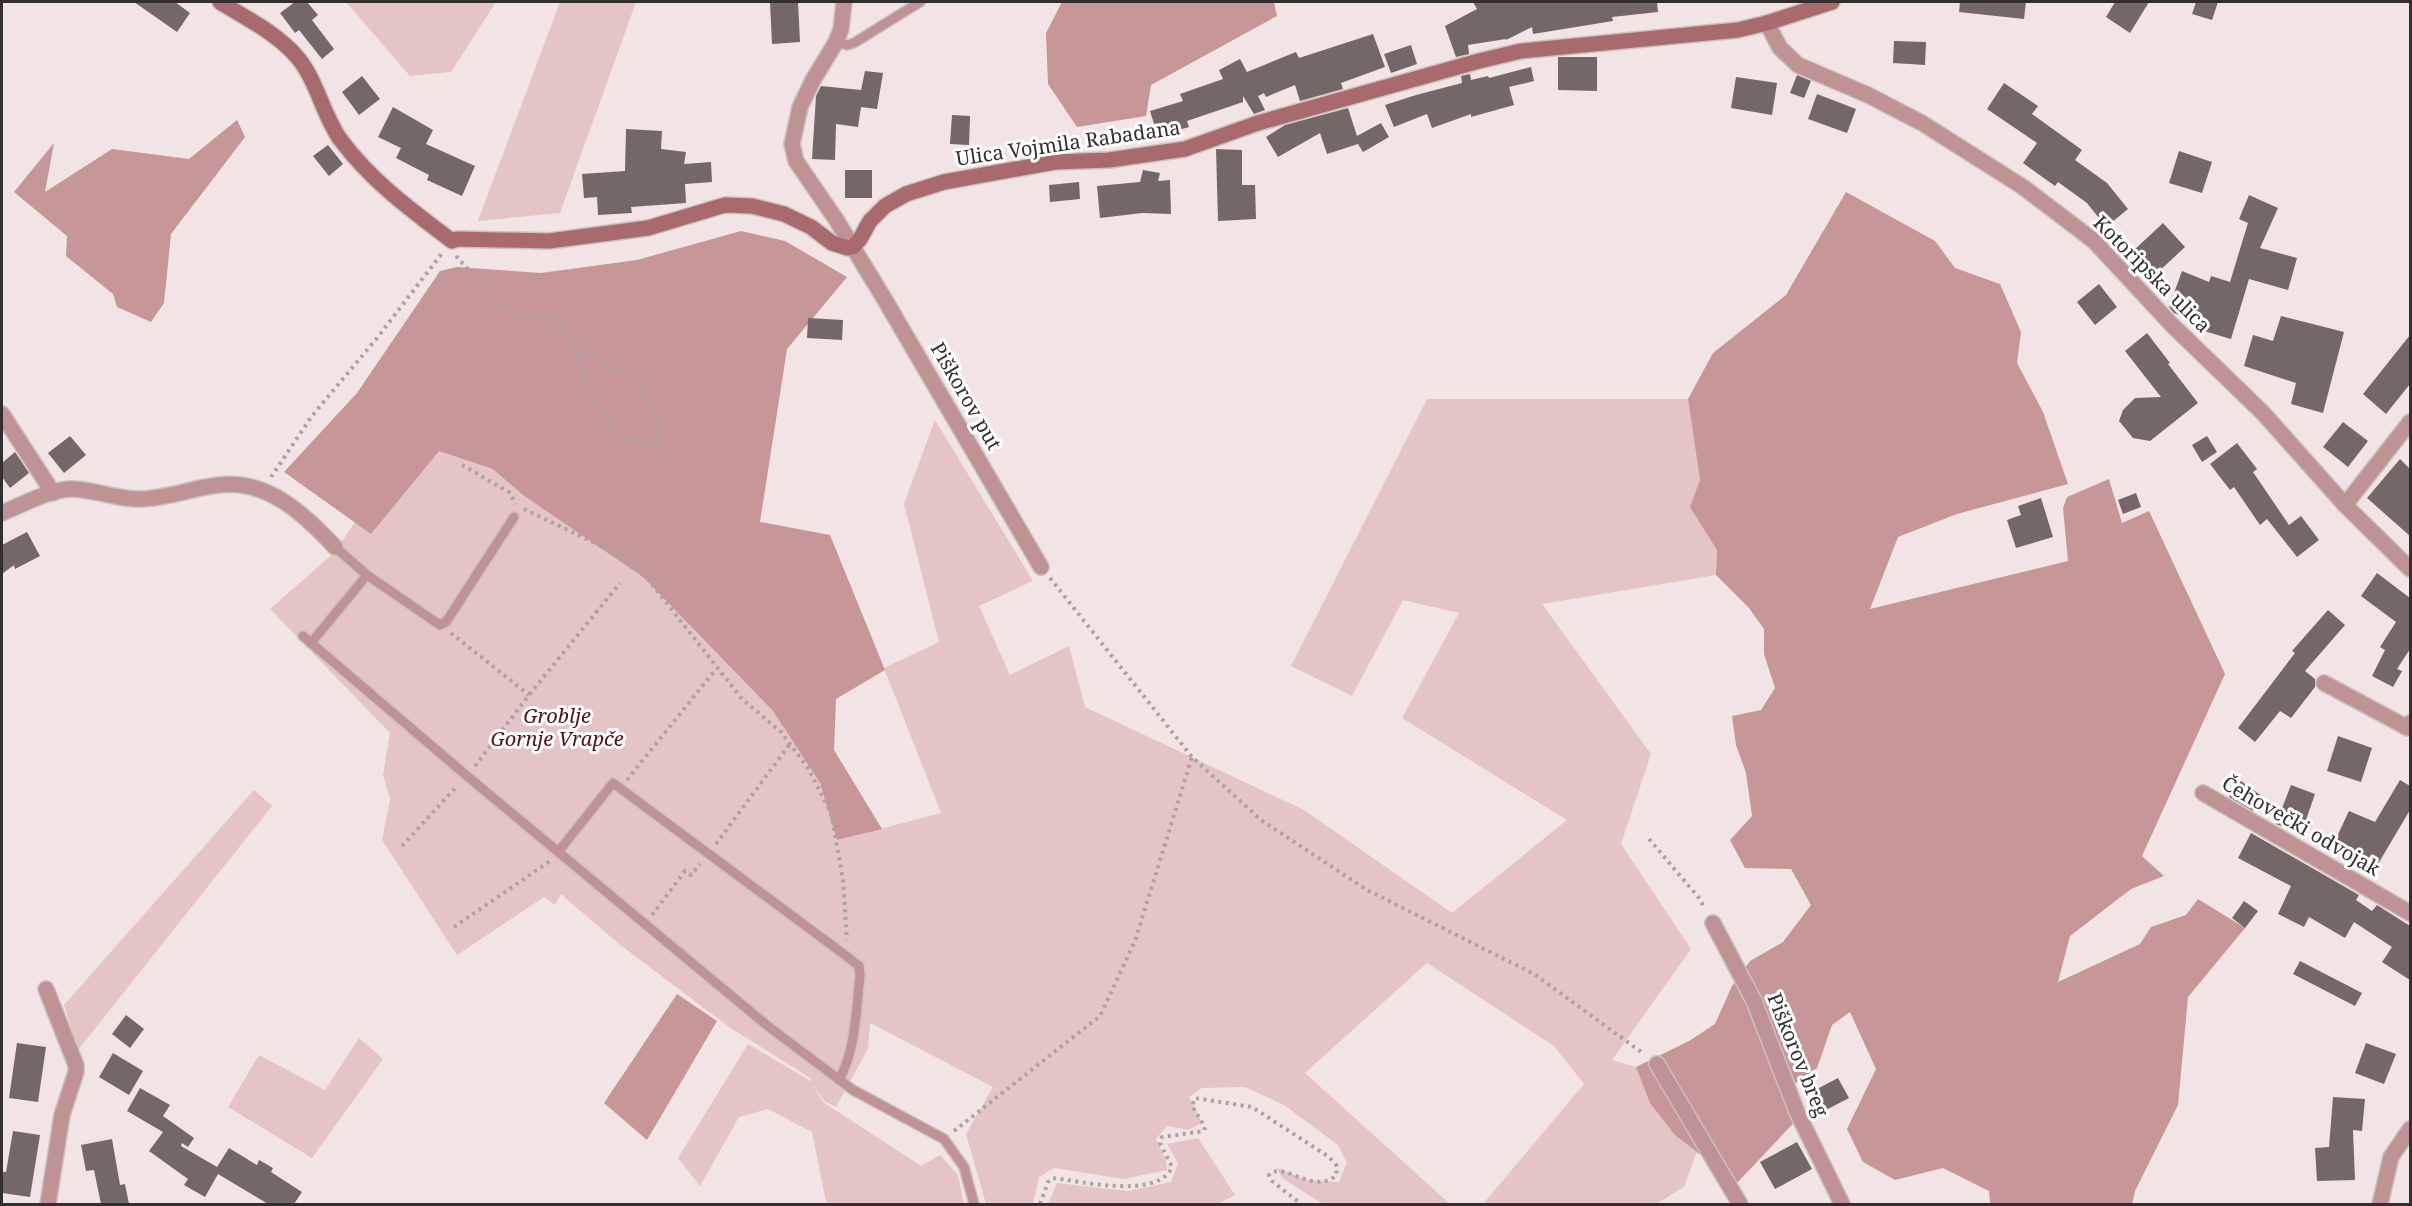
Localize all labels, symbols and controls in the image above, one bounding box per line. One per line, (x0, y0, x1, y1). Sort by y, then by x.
street label: Ulica Vojmila Rabadana (954, 113, 1182, 172)
street label: Kotoripska ulica (2088, 209, 2217, 338)
street label: Piškorov put (925, 337, 1008, 455)
park label: Groblje Gornje Vrapče (490, 702, 624, 752)
street label: Čehovečki odvojak (2217, 769, 2386, 882)
street label: Piškorov breg (1761, 989, 1836, 1121)

